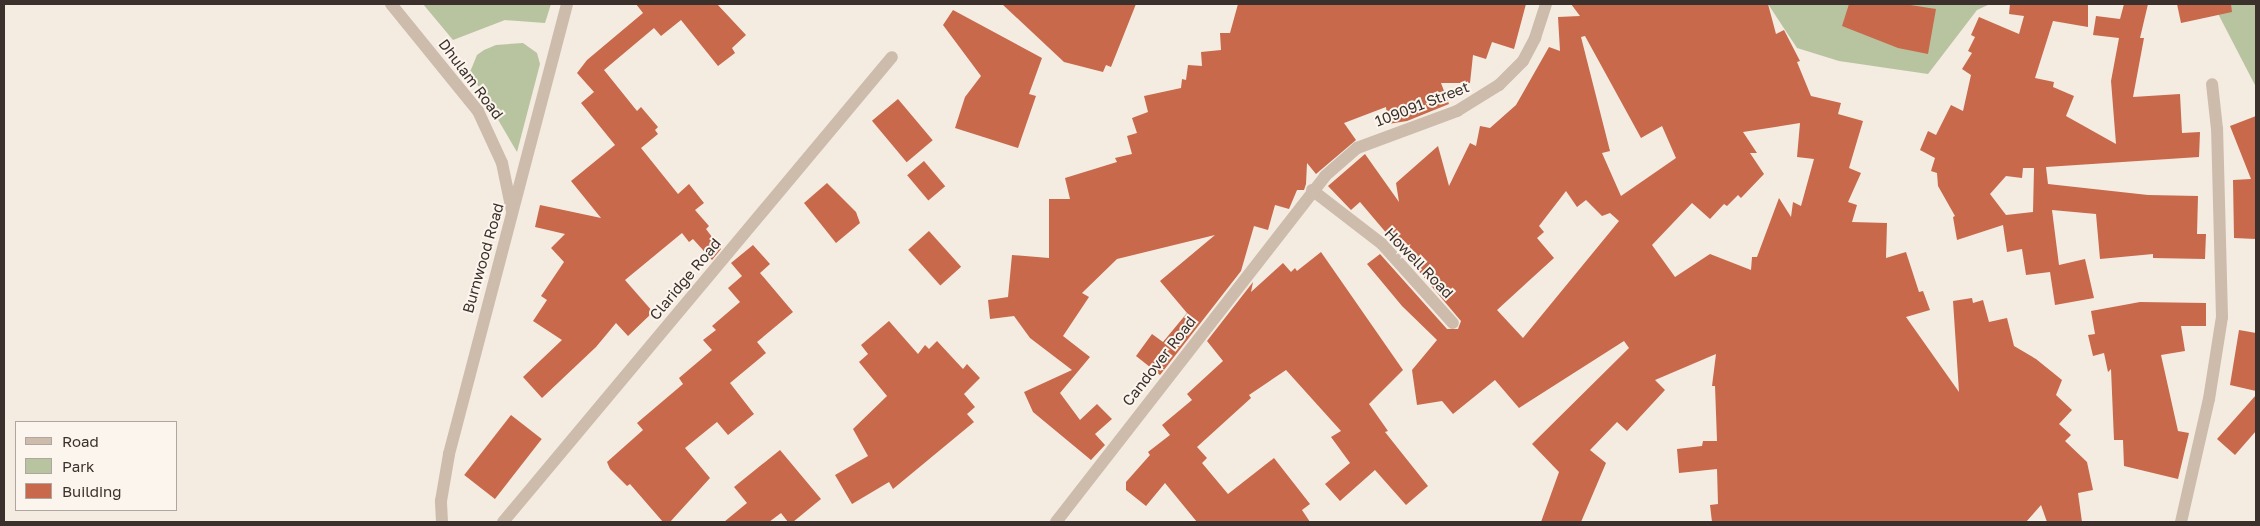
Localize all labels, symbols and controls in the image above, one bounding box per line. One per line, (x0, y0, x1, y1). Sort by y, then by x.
street label: Dhulam Road (435, 35, 507, 123)
street label: 109091 Street (1372, 78, 1472, 130)
street label: Burnwood Road (459, 201, 507, 315)
street label: Howell Road (1381, 224, 1457, 302)
street label: Claridge Road (646, 235, 724, 323)
street label: Candover Road (1118, 313, 1200, 409)
legend (15, 421, 178, 511)
text: Road (62, 432, 99, 450)
text: Park (62, 457, 94, 475)
text: Building (62, 482, 122, 500)

